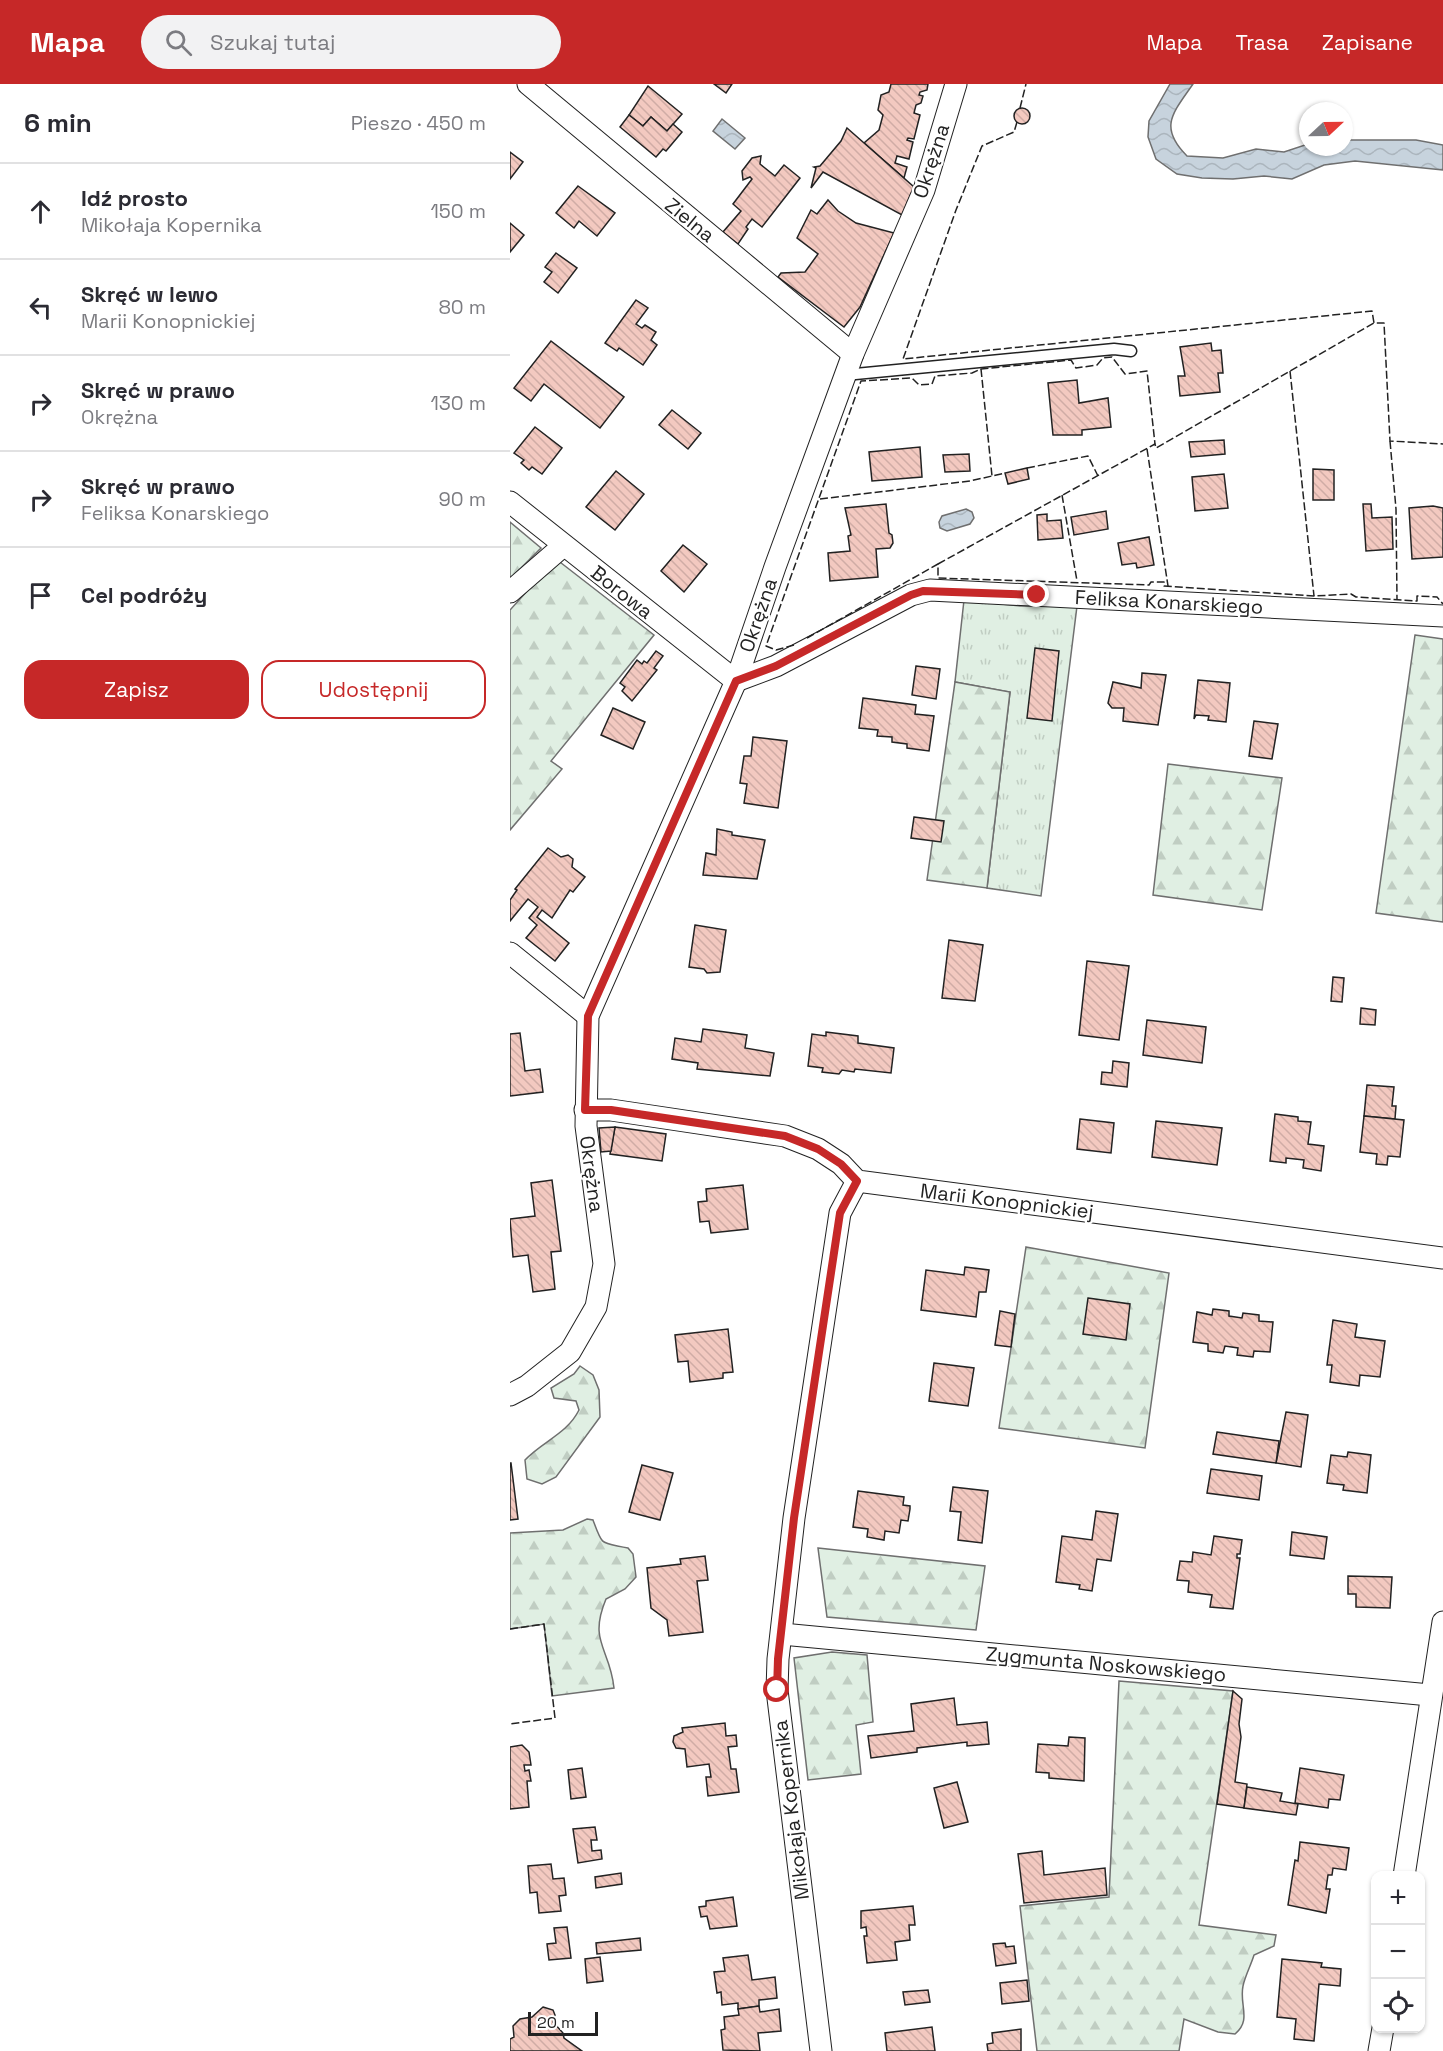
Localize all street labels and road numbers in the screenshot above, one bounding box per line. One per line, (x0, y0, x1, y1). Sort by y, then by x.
street label: Okrężna (907, 120, 955, 202)
street label: Zielna (660, 192, 720, 248)
street label: Borowa (586, 560, 658, 624)
street label: Okrężna (733, 574, 783, 656)
street label: Feliksa Konarskiego (1074, 584, 1264, 620)
street label: Okrężna (574, 1134, 610, 1214)
street label: Marii Konopnickiej (919, 1177, 1095, 1225)
street label: Zygmunta Noskowskiego (985, 1641, 1227, 1687)
street label: Mikołaja Kopernika (767, 1719, 815, 1901)

